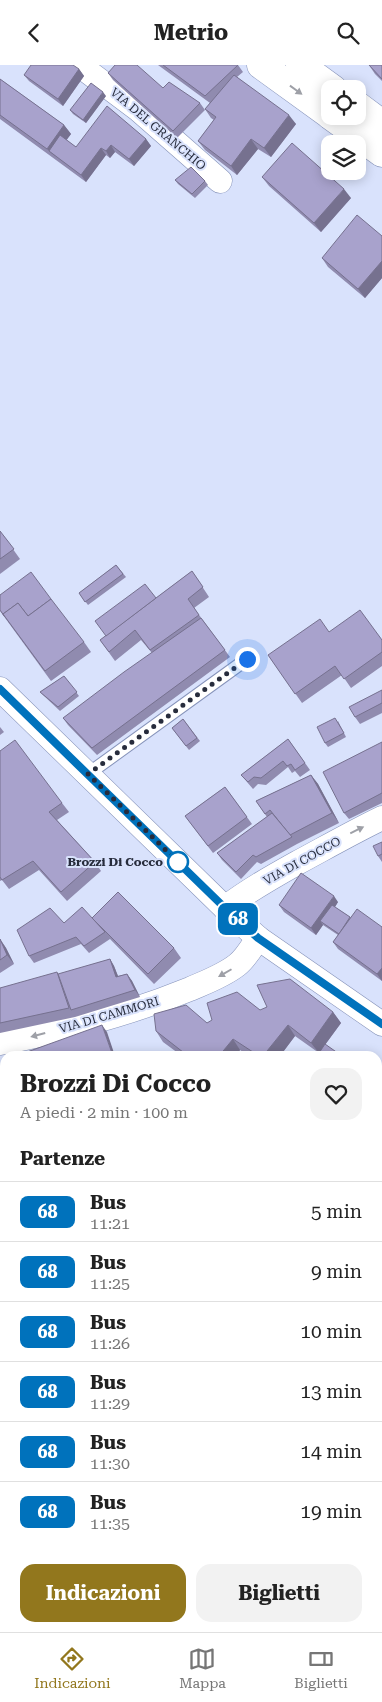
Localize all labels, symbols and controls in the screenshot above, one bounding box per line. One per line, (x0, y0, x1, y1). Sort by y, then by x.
icon: back (20, 19, 48, 47)
icon: search (334, 19, 362, 47)
text: Metrio (154, 20, 228, 45)
map controls (321, 80, 366, 180)
button: locate (321, 80, 366, 125)
street label: VIA DEL GRANCHIO (107, 85, 209, 173)
one-way arrow (289, 85, 303, 95)
button: layers (321, 135, 366, 180)
your location (235, 647, 260, 672)
one-way arrow (350, 826, 364, 834)
street label: VIA DI COCCO (261, 834, 343, 888)
marker: Brozzi Di Cocco (167, 851, 189, 873)
place label: Brozzi Di Cocco (67, 855, 163, 869)
line badge: 68 (216, 903, 260, 935)
text: 68 (228, 908, 248, 929)
one-way arrow (219, 968, 232, 977)
street label: VIA DI CAMMORI (57, 994, 161, 1036)
one-way arrow (31, 1031, 46, 1039)
button: heart (310, 1068, 362, 1120)
text: Brozzi Di Cocco (20, 1070, 211, 1098)
text: A piedi · 2 min · 100 m (20, 1103, 188, 1122)
text: Partenze (20, 1147, 105, 1170)
text: Bus (90, 1191, 126, 1214)
text: 5 min (311, 1200, 362, 1223)
text: 68 (37, 1201, 58, 1222)
text: 11:21 (90, 1214, 130, 1233)
text: Bus (90, 1251, 126, 1274)
text: 9 min (311, 1260, 362, 1283)
text: 68 (37, 1261, 58, 1282)
text: 11:25 (90, 1274, 130, 1293)
text: Bus (90, 1311, 126, 1334)
text: 10 min (300, 1320, 362, 1343)
text: 68 (37, 1321, 58, 1342)
text: 11:26 (90, 1334, 130, 1353)
text: Bus (90, 1371, 126, 1394)
text: 13 min (300, 1380, 362, 1403)
text: 68 (37, 1381, 58, 1402)
text: 11:29 (90, 1394, 130, 1413)
text: Bus (90, 1431, 126, 1454)
text: 14 min (300, 1440, 362, 1463)
text: 68 (37, 1441, 58, 1462)
text: 11:30 (90, 1454, 130, 1473)
text: Bus (90, 1491, 126, 1514)
text: 19 min (300, 1500, 362, 1523)
text: 68 (37, 1501, 58, 1522)
text: 11:35 (90, 1514, 130, 1533)
button: Indicazioni (20, 1564, 186, 1622)
button: Biglietti (196, 1564, 362, 1622)
tab: Indicazioni (34, 1645, 111, 1691)
tab: Mappa (179, 1645, 226, 1691)
tab: Biglietti (294, 1645, 348, 1691)

